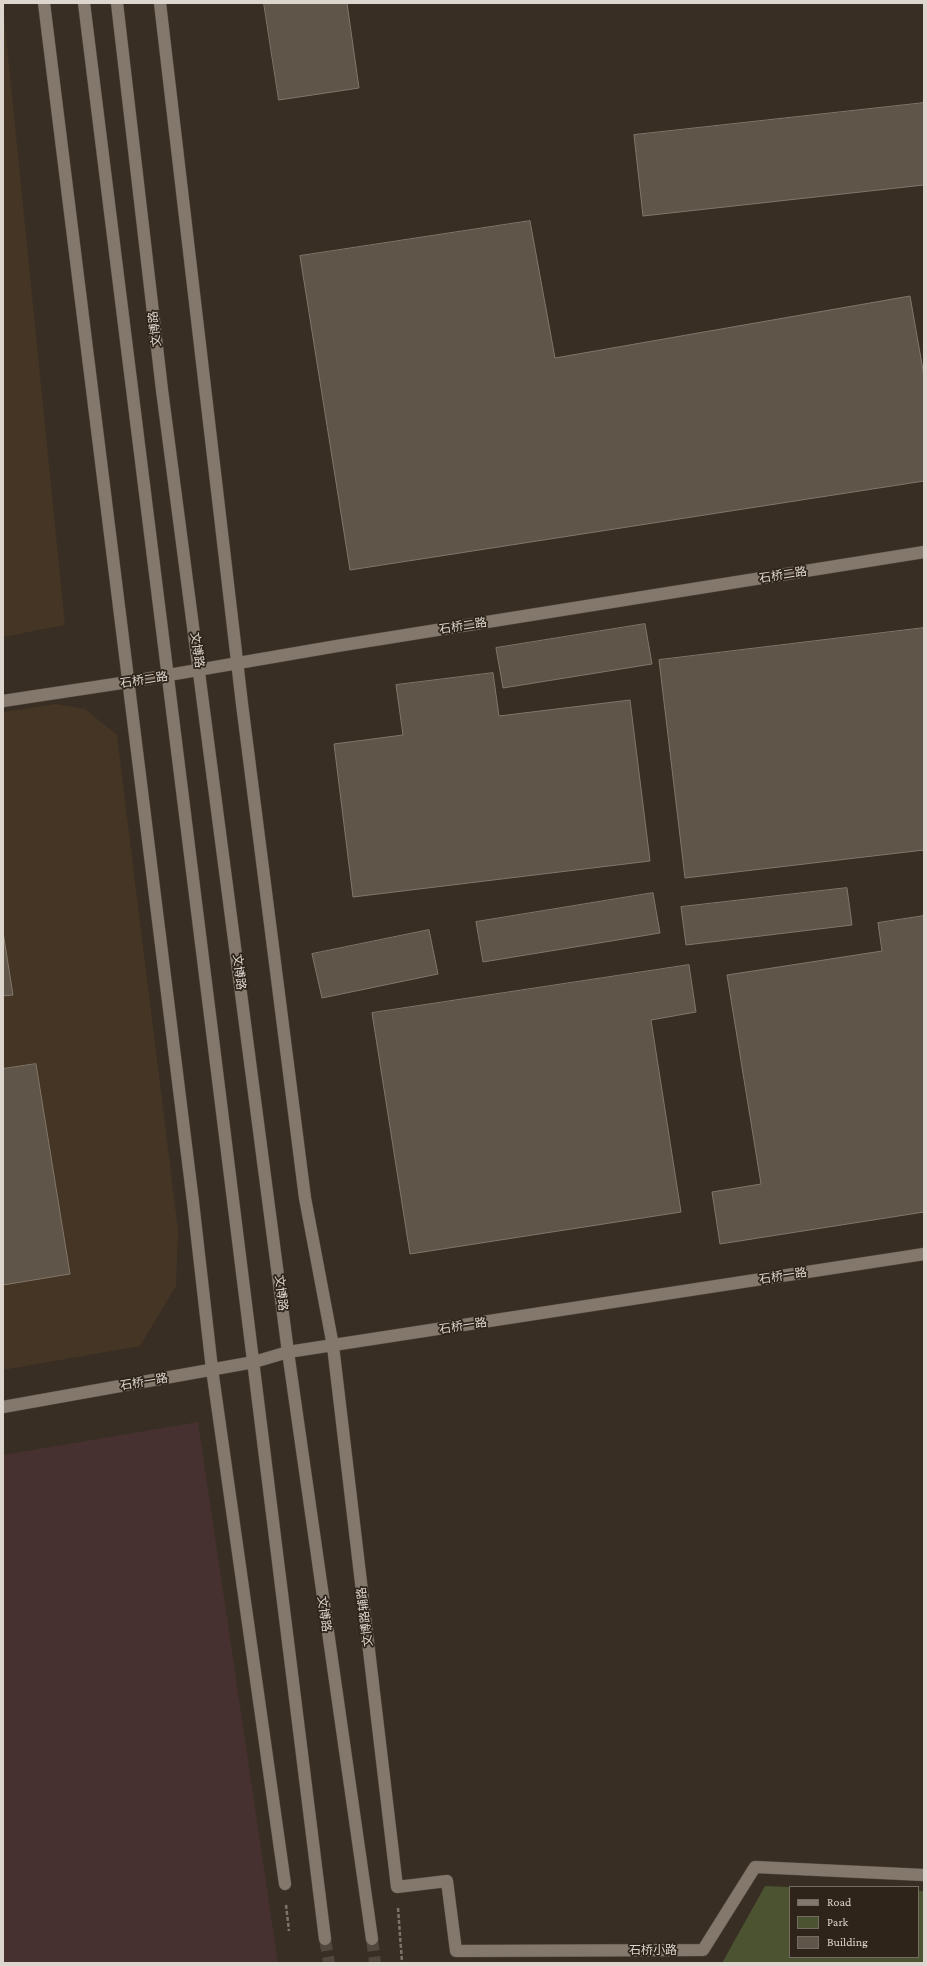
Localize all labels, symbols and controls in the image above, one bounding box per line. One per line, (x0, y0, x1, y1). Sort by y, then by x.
street label: 文博路 (146, 310, 164, 348)
street label: 石桥二路 (758, 564, 808, 586)
street label: 石桥二路 (438, 615, 488, 637)
street label: 文博路 (187, 631, 207, 669)
street label: 石桥二路 (119, 669, 169, 691)
street label: 文博路 (230, 953, 248, 991)
street label: 石桥一路 (758, 1265, 808, 1287)
street label: 文博路 (272, 1274, 290, 1312)
street label: 石桥一路 (438, 1315, 488, 1337)
street label: 石桥一路 (119, 1371, 169, 1393)
street label: 文博路辅路 (354, 1586, 376, 1648)
street label: 文博路 (314, 1595, 334, 1633)
legend (789, 1886, 919, 1958)
text: Road (827, 1895, 851, 1909)
text: Park (827, 1915, 848, 1929)
text: Building (827, 1935, 868, 1949)
street label: 石桥小路 (629, 1943, 677, 1957)

